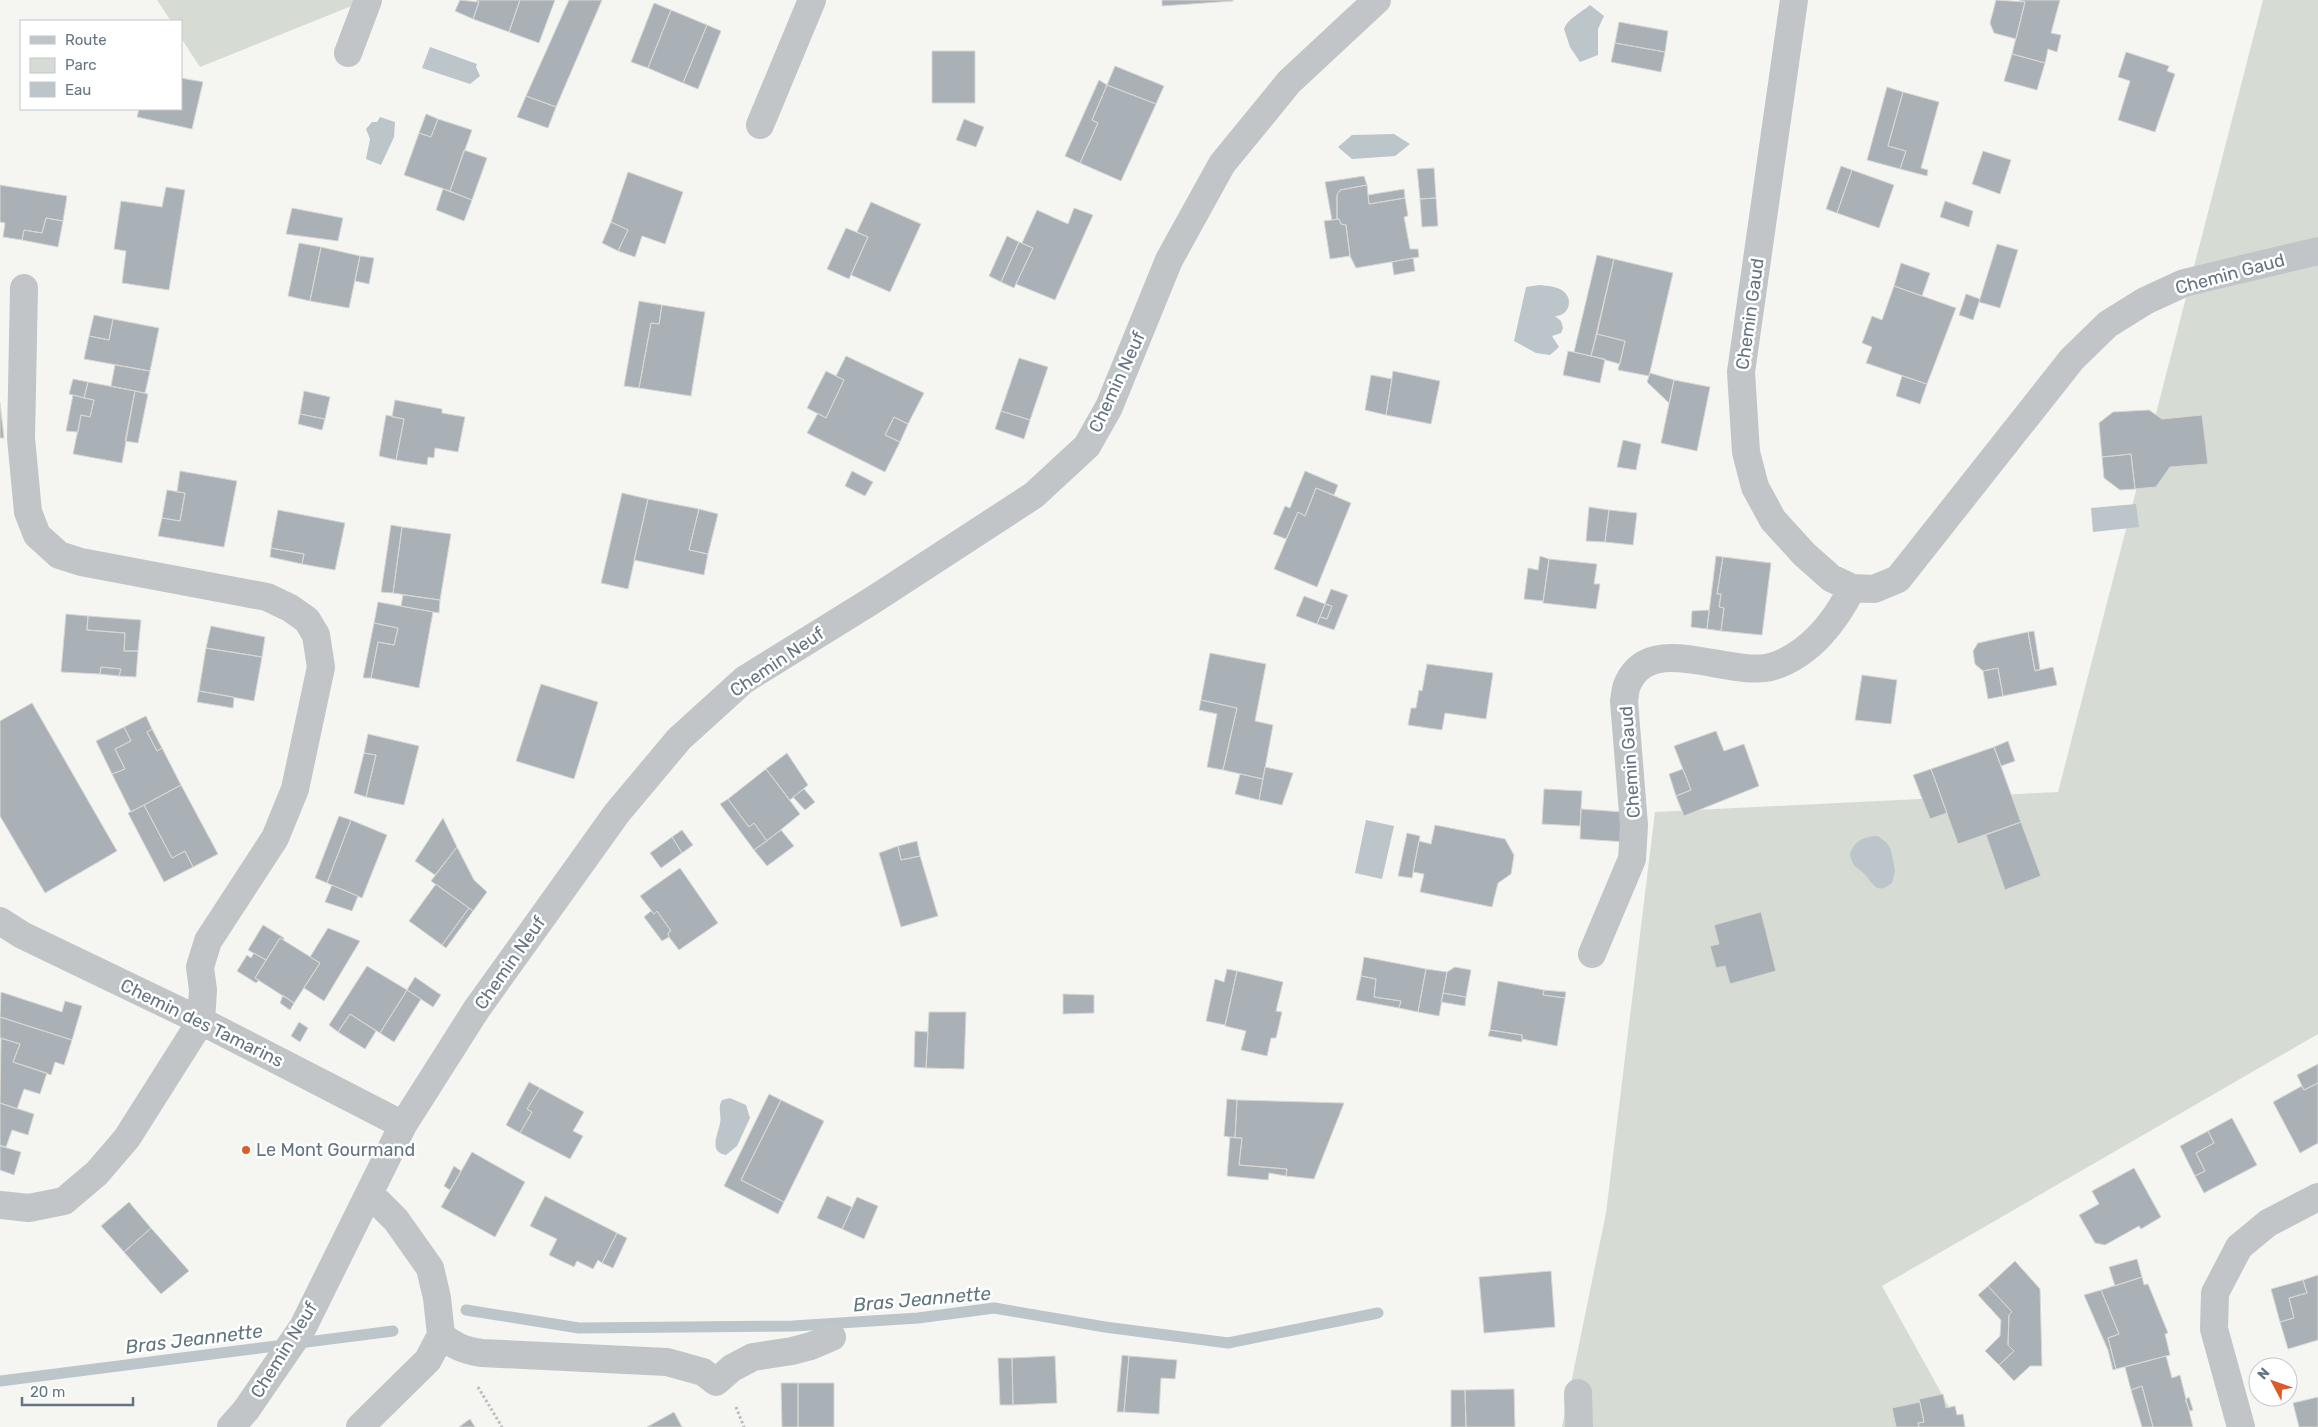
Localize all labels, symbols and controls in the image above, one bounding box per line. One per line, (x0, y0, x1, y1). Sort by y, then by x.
legend (20, 20, 182, 110)
text: Route (65, 31, 107, 49)
text: Parc (65, 56, 97, 74)
text: Eau (65, 81, 91, 99)
street label: Chemin Gaud (2173, 249, 2287, 299)
street label: Chemin Gaud (1731, 257, 1769, 371)
street label: Chemin Neuf (1084, 328, 1150, 436)
street label: Chemin Neuf (726, 622, 828, 702)
street label: Chemin Gaud (1615, 705, 1645, 819)
street label: Chemin Neuf (470, 912, 550, 1014)
street label: Chemin des Tamarins (117, 974, 287, 1072)
place label: Le Mont Gourmand (256, 1139, 415, 1161)
marker: Le Mont Gourmand (240, 1144, 252, 1156)
water label: Bras Jeannette (852, 1281, 992, 1316)
street label: Chemin Neuf (246, 1298, 322, 1402)
water label: Bras Jeannette (124, 1319, 264, 1359)
north arrow (2248, 1357, 2298, 1407)
text: N (2254, 1364, 2273, 1383)
scale bar (22, 1374, 134, 1406)
text: 20 m (30, 1383, 65, 1401)

